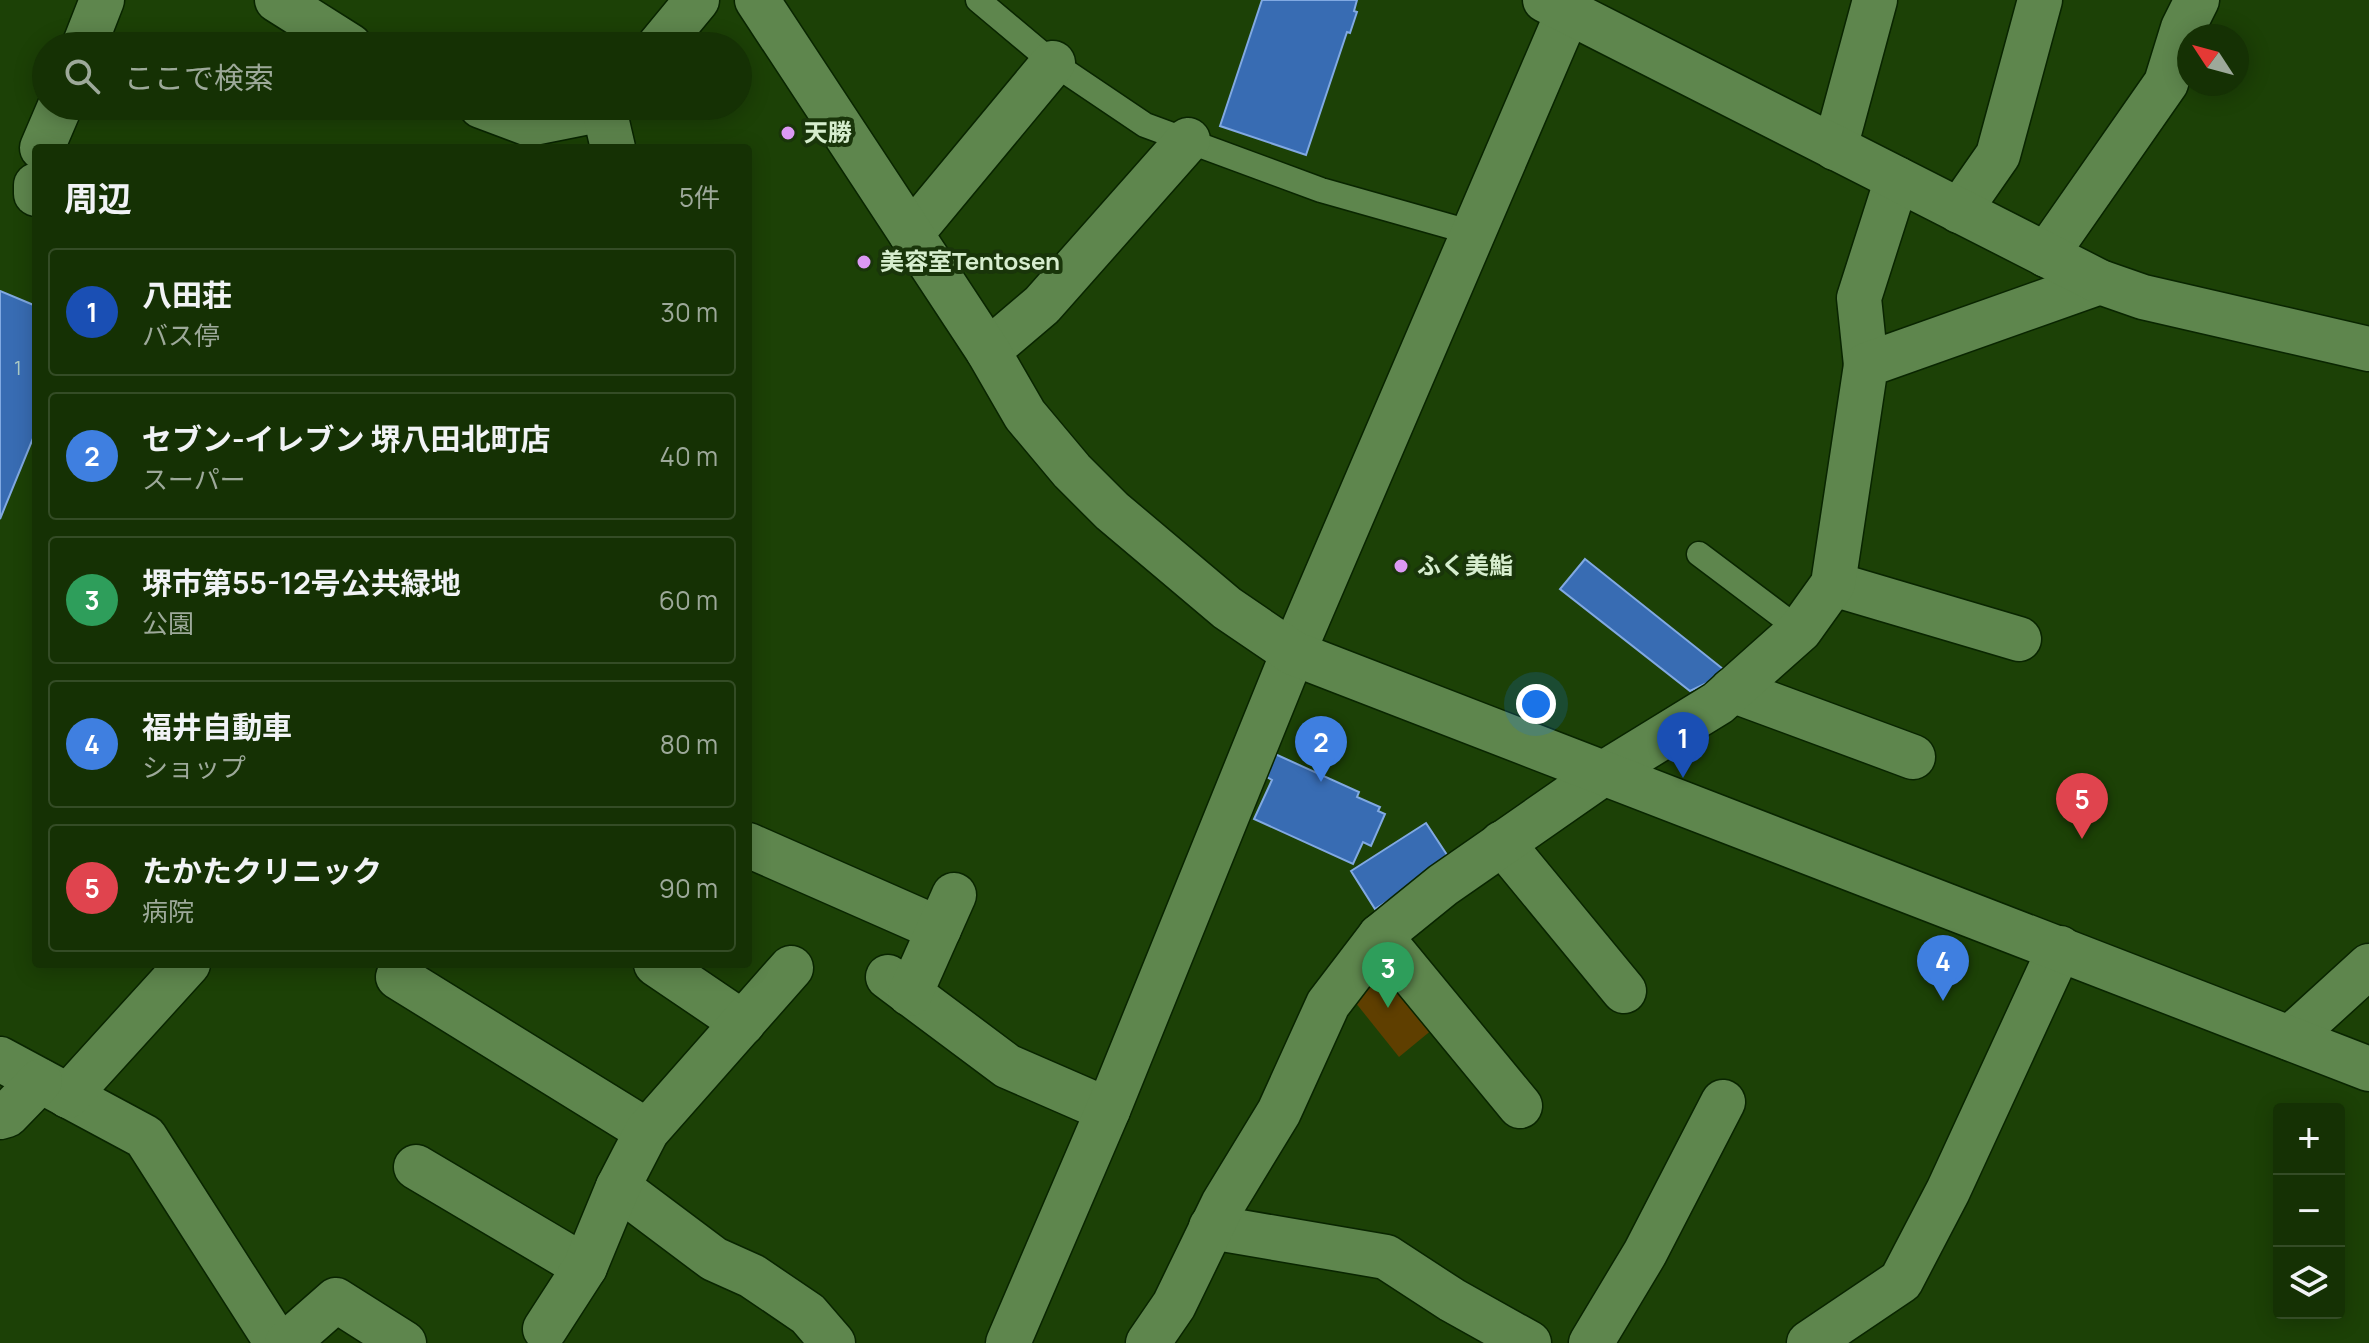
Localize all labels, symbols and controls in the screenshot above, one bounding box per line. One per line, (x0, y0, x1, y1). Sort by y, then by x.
north arrow (2177, 24, 2249, 96)
search box (32, 32, 752, 120)
icon: search (60, 54, 104, 98)
text: ここで検索 (124, 57, 274, 98)
place label: 天勝 (804, 115, 852, 148)
marker: 天勝 (779, 124, 797, 142)
text: 周辺 (64, 175, 132, 221)
text: 5件 (679, 179, 720, 215)
place label: 美容室Tentosen (880, 244, 1060, 277)
marker: 美容室Tentosen (855, 253, 873, 271)
text: 八田荘 (142, 274, 232, 315)
text: 1 (86, 294, 98, 330)
text: 30 m (661, 294, 718, 330)
text: バス停 (142, 317, 220, 353)
house number: 1 (14, 354, 22, 381)
text: セブン-イレブン 堺八田北町店 (142, 418, 551, 459)
text: 2 (84, 438, 100, 474)
text: 40 m (660, 438, 718, 474)
text: スーパー (142, 461, 246, 497)
place label: ふく美鮨 (1417, 548, 1513, 581)
marker: ふく美鮨 (1392, 557, 1410, 575)
text: 堺市第55-12号公共緑地 (142, 562, 461, 603)
text: 3 (84, 582, 100, 618)
text: 60 m (659, 582, 718, 618)
text: 公園 (142, 605, 194, 641)
your location (1516, 684, 1556, 724)
text: 福井自動車 (142, 706, 292, 747)
pin: 1 (1657, 712, 1709, 778)
pin: 2 (1295, 716, 1347, 782)
text: 4 (84, 726, 100, 762)
text: 80 m (660, 726, 718, 762)
text: ショップ (142, 749, 246, 785)
pin: 5 (2056, 773, 2108, 839)
text: たかたクリニック (142, 850, 382, 891)
text: 5 (84, 870, 100, 906)
text: 90 m (659, 870, 718, 906)
text: 病院 (142, 893, 194, 929)
pin: 4 (1917, 935, 1969, 1001)
pin: 3 (1362, 942, 1414, 1008)
map controls (2273, 1103, 2345, 1319)
button: + (2273, 1103, 2345, 1175)
button: − (2273, 1175, 2345, 1247)
button: layers (2273, 1247, 2345, 1319)

